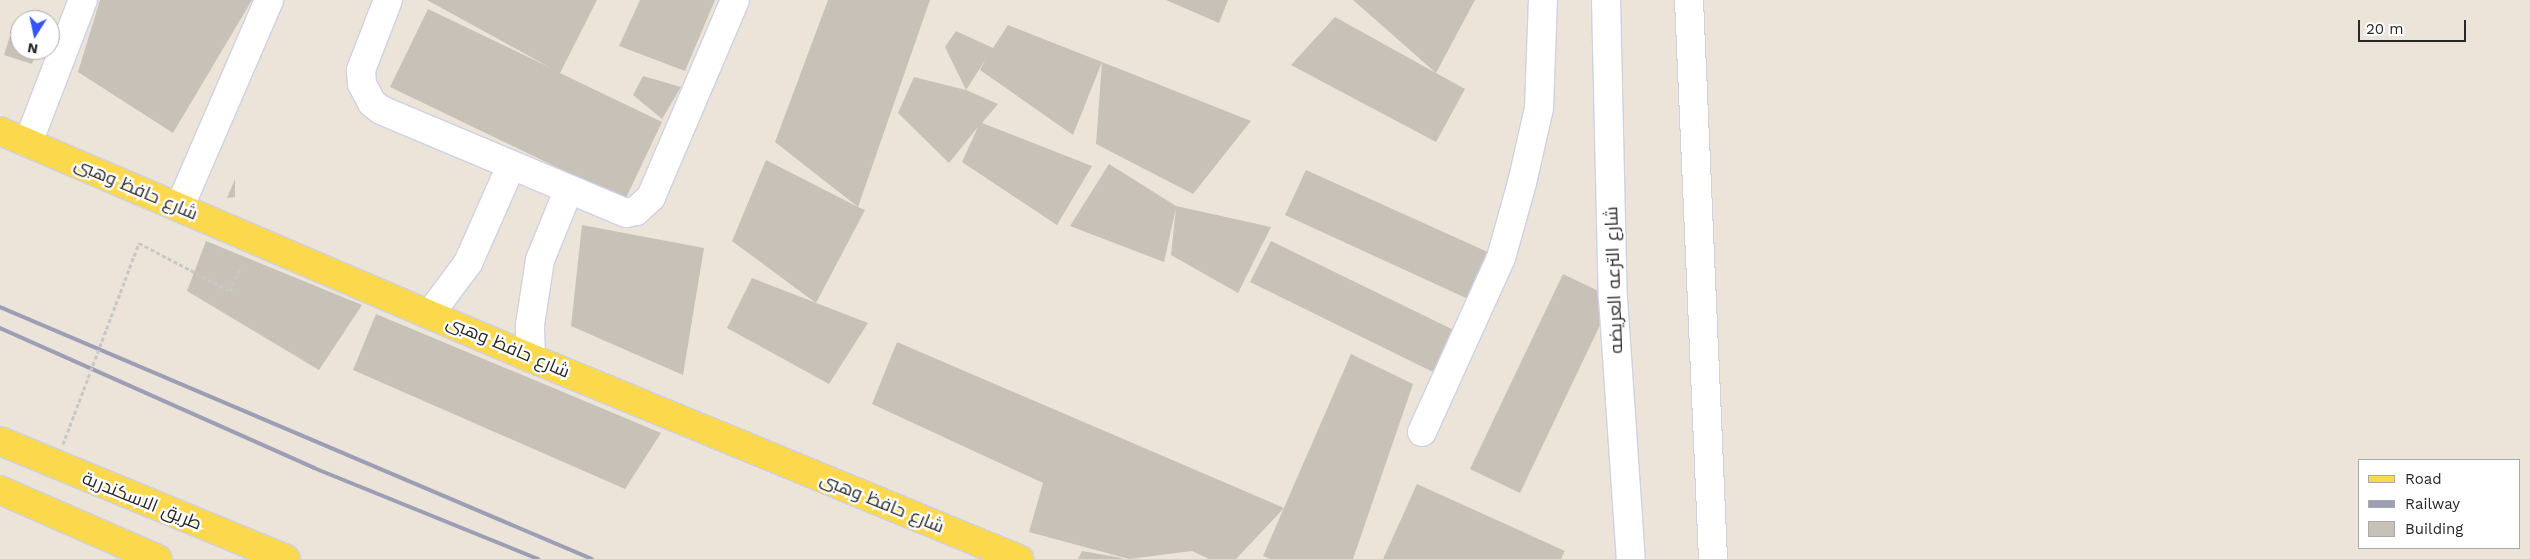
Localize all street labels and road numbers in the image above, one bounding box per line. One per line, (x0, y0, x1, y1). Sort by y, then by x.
street label: شارع حافظ وهبى (71, 153, 201, 225)
street label: شارع الترعه العريضه (1601, 206, 1627, 354)
street label: شارع حافظ وهبى (443, 311, 573, 383)
street label: طريق الاسكندرية (79, 467, 205, 535)
street label: شارع حافظ وهبى (817, 468, 947, 538)

